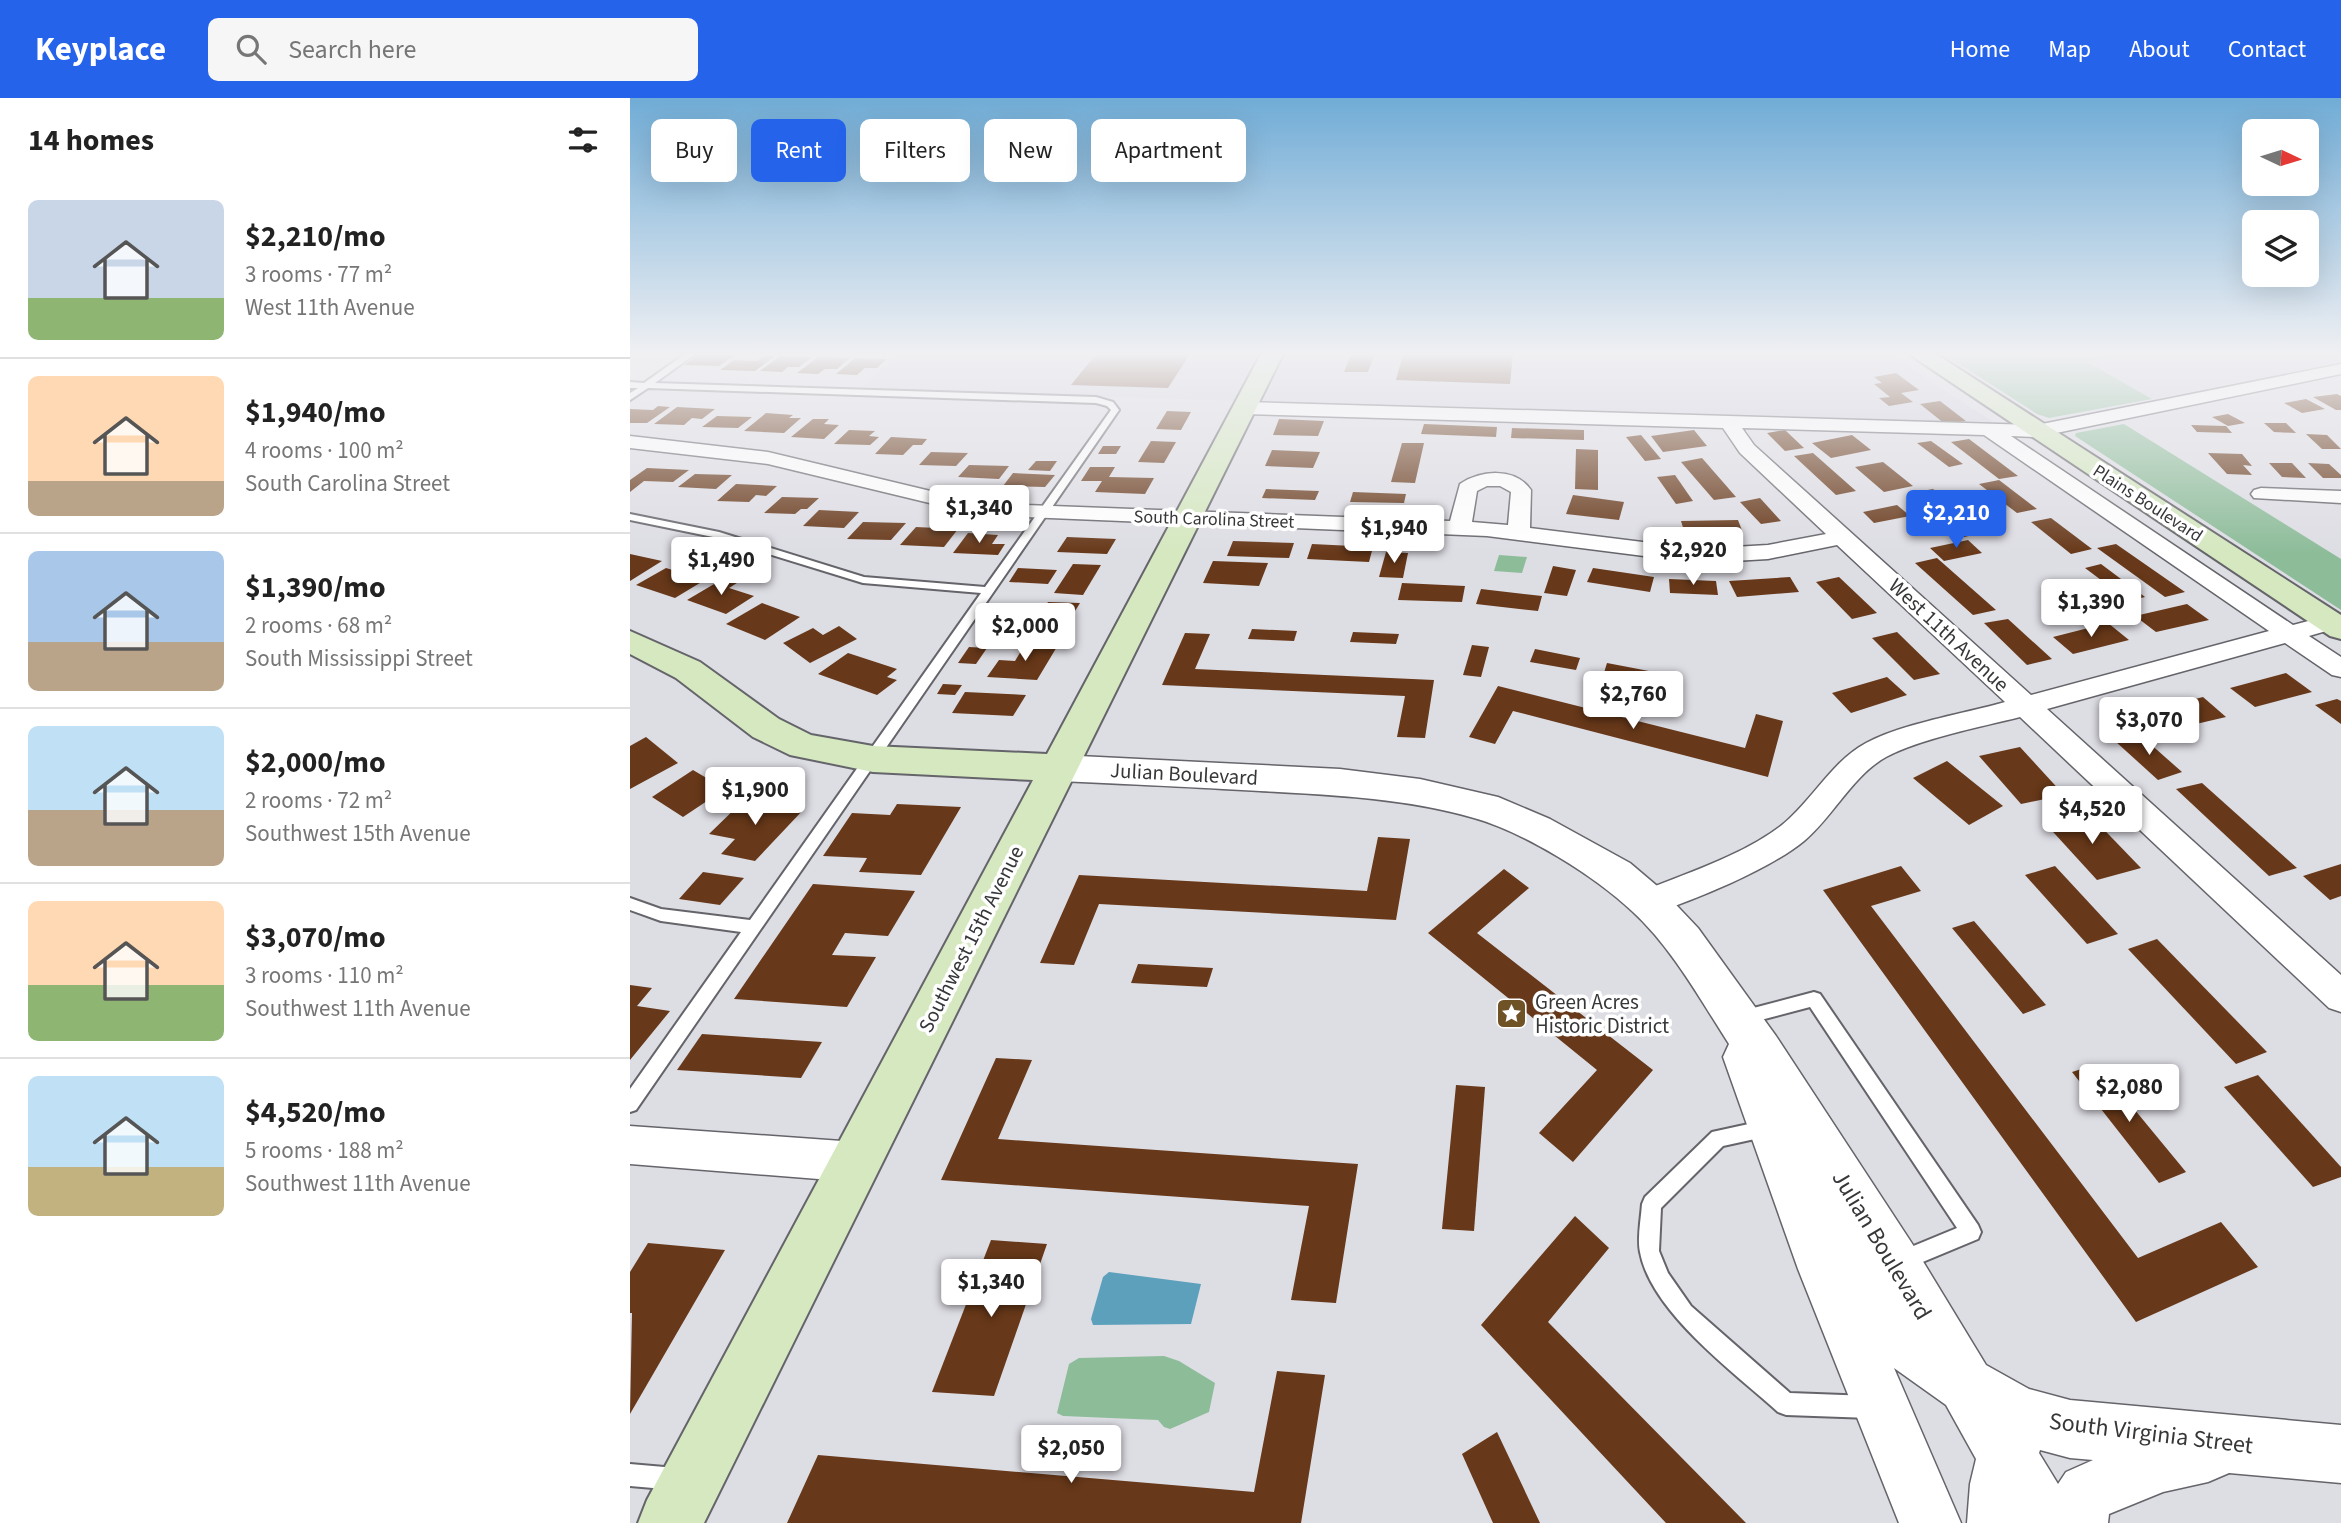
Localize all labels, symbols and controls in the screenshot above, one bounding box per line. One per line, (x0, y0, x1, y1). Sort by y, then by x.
search box (208, 18, 698, 81)
text: Keyplace (35, 26, 166, 73)
icon: search (232, 30, 270, 68)
text: Search here (288, 31, 416, 68)
text: Home (1950, 32, 2010, 67)
text: Map (2048, 32, 2091, 67)
text: About (2129, 32, 2190, 67)
text: Contact (2228, 32, 2306, 67)
text: 14 homes (28, 119, 154, 162)
chip: Buy (651, 119, 737, 182)
chip: Rent (751, 119, 846, 182)
chip: Filters (860, 119, 970, 182)
chip: New (984, 119, 1077, 182)
chip: Apartment (1091, 119, 1246, 182)
north arrow (2242, 119, 2319, 196)
map controls (2242, 119, 2319, 287)
icon: filters (564, 121, 602, 159)
button: layers (2242, 210, 2319, 287)
text: $2,210/mo (245, 215, 386, 258)
icon: home (84, 228, 168, 312)
text: 3 rooms · 77 m² (245, 258, 392, 291)
text: West 11th Avenue (245, 291, 415, 324)
text: $1,940/mo (245, 391, 386, 434)
icon: home (84, 404, 168, 488)
text: 4 rooms · 100 m² (245, 434, 404, 467)
street label: Plains Boulevard (2088, 459, 2207, 548)
text: South Carolina Street (245, 467, 450, 500)
pin: $1,340 (922, 486, 1036, 545)
pin: $2,210 (1899, 490, 2013, 550)
text: $1,340 (945, 491, 1013, 524)
text: $2,210 (1922, 496, 1990, 529)
street label: South Carolina Street (1133, 504, 1295, 535)
pin: $1,940 (1337, 505, 1451, 565)
text: $1,940 (1360, 511, 1428, 544)
pin: $2,920 (1636, 528, 1750, 587)
text: $2,920 (1659, 533, 1727, 566)
pin: $1,490 (664, 538, 778, 597)
text: $1,490 (687, 543, 755, 576)
text: $1,390/mo (245, 566, 386, 609)
street label: West 11th Avenue (1882, 571, 2016, 699)
icon: home (84, 579, 168, 663)
pin: $1,390 (2034, 580, 2148, 639)
text: $1,390 (2057, 585, 2125, 618)
pin: $2,000 (968, 603, 1082, 663)
text: 2 rooms · 68 m² (245, 609, 392, 642)
text: $2,000 (991, 609, 1059, 642)
text: South Mississippi Street (245, 642, 473, 675)
pin: $2,760 (1576, 672, 1690, 731)
text: $2,760 (1599, 677, 1667, 710)
pin: $3,070 (2092, 698, 2206, 757)
text: $3,070 (2115, 703, 2183, 736)
text: $2,000/mo (245, 741, 386, 784)
icon: home (84, 754, 168, 838)
street label: Julian Boulevard (1109, 755, 1259, 793)
pin: $1,900 (698, 768, 812, 827)
text: $1,900 (721, 773, 789, 806)
text: 2 rooms · 72 m² (245, 784, 392, 817)
pin: $4,520 (2035, 786, 2149, 846)
text: $4,520 (2058, 792, 2126, 825)
text: Southwest 15th Avenue (245, 817, 471, 850)
street label: Southwest 15th Avenue (911, 840, 1031, 1038)
text: $3,070/mo (245, 916, 386, 959)
icon: home (84, 929, 168, 1013)
text: 3 rooms · 110 m² (245, 959, 404, 992)
place label: Green Acres Historic District (1535, 987, 1669, 1041)
text: Southwest 11th Avenue (245, 992, 471, 1025)
place icon: Green Acres Historic District (1495, 997, 1529, 1031)
pin: $2,080 (2072, 1065, 2186, 1124)
text: $2,080 (2095, 1070, 2163, 1103)
text: $4,520/mo (245, 1091, 386, 1134)
icon: home (84, 1104, 168, 1188)
text: 5 rooms · 188 m² (245, 1134, 404, 1167)
street label: Julian Boulevard (1823, 1164, 1940, 1327)
text: Southwest 11th Avenue (245, 1167, 471, 1200)
pin: $1,340 (934, 1260, 1048, 1319)
text: $1,340 (957, 1265, 1025, 1298)
street label: South Virginia Street (2047, 1404, 2255, 1463)
pin: $2,050 (1014, 1426, 1128, 1485)
text: $2,050 (1037, 1431, 1105, 1464)

